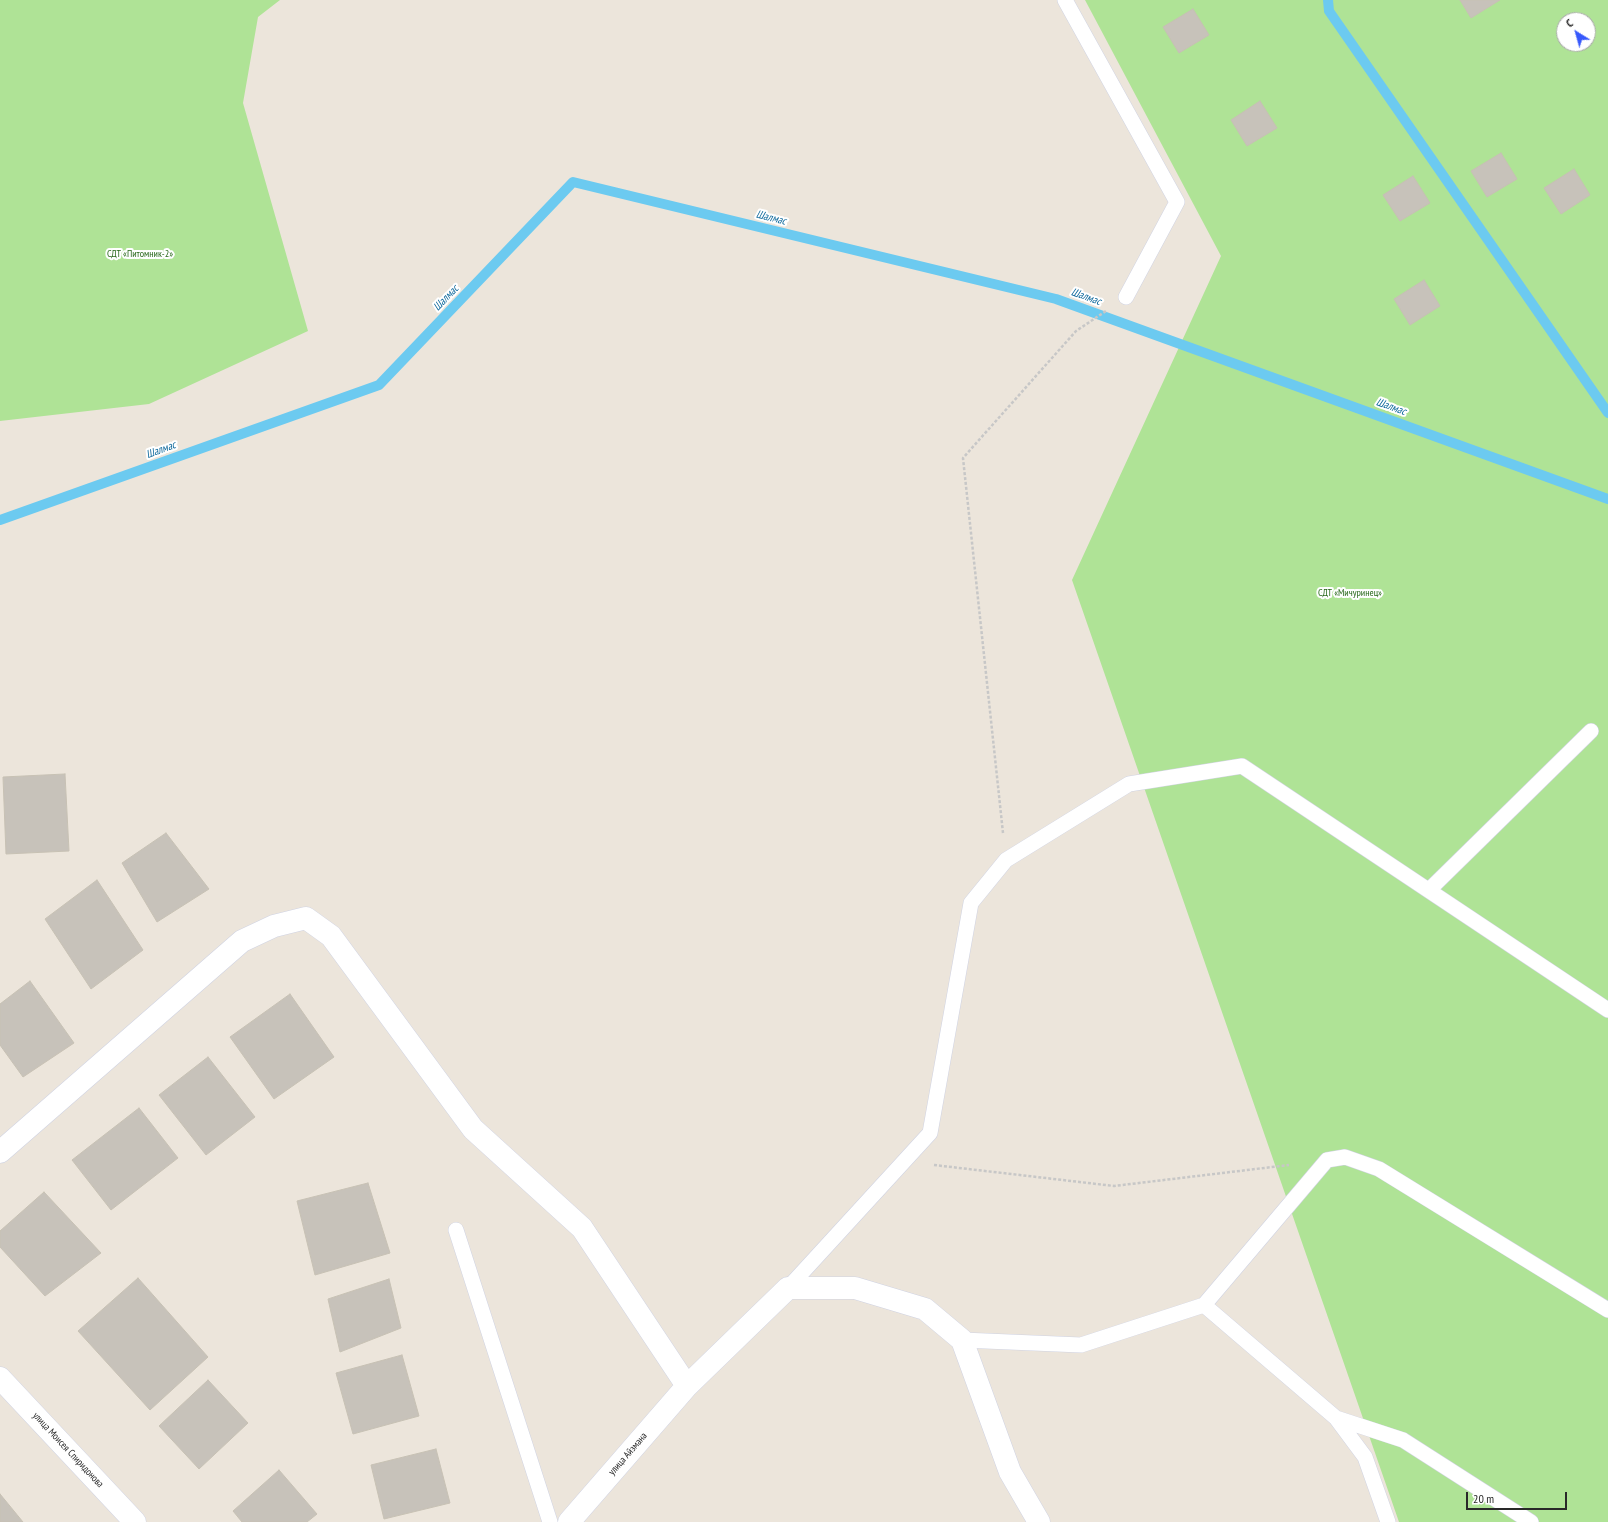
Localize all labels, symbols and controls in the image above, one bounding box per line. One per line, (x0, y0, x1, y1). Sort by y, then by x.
north arrow (1556, 12, 1596, 52)
text: С (1563, 16, 1576, 30)
water label: Шалмас (755, 208, 787, 228)
park label: СДТ «Питомник-2» (107, 248, 173, 260)
water label: Шалмас (431, 282, 461, 314)
water label: Шалмас (1069, 286, 1103, 308)
water label: Шалмас (1374, 396, 1408, 418)
water label: Шалмас (144, 439, 178, 461)
park label: СДТ «Мичуринец» (1318, 587, 1382, 599)
street label: улица Моисея Спиридонова (30, 1410, 106, 1490)
street label: улица Айзмана (606, 1430, 650, 1478)
scale bar (1468, 1484, 1569, 1510)
text: 20 m (1473, 1491, 1494, 1506)

